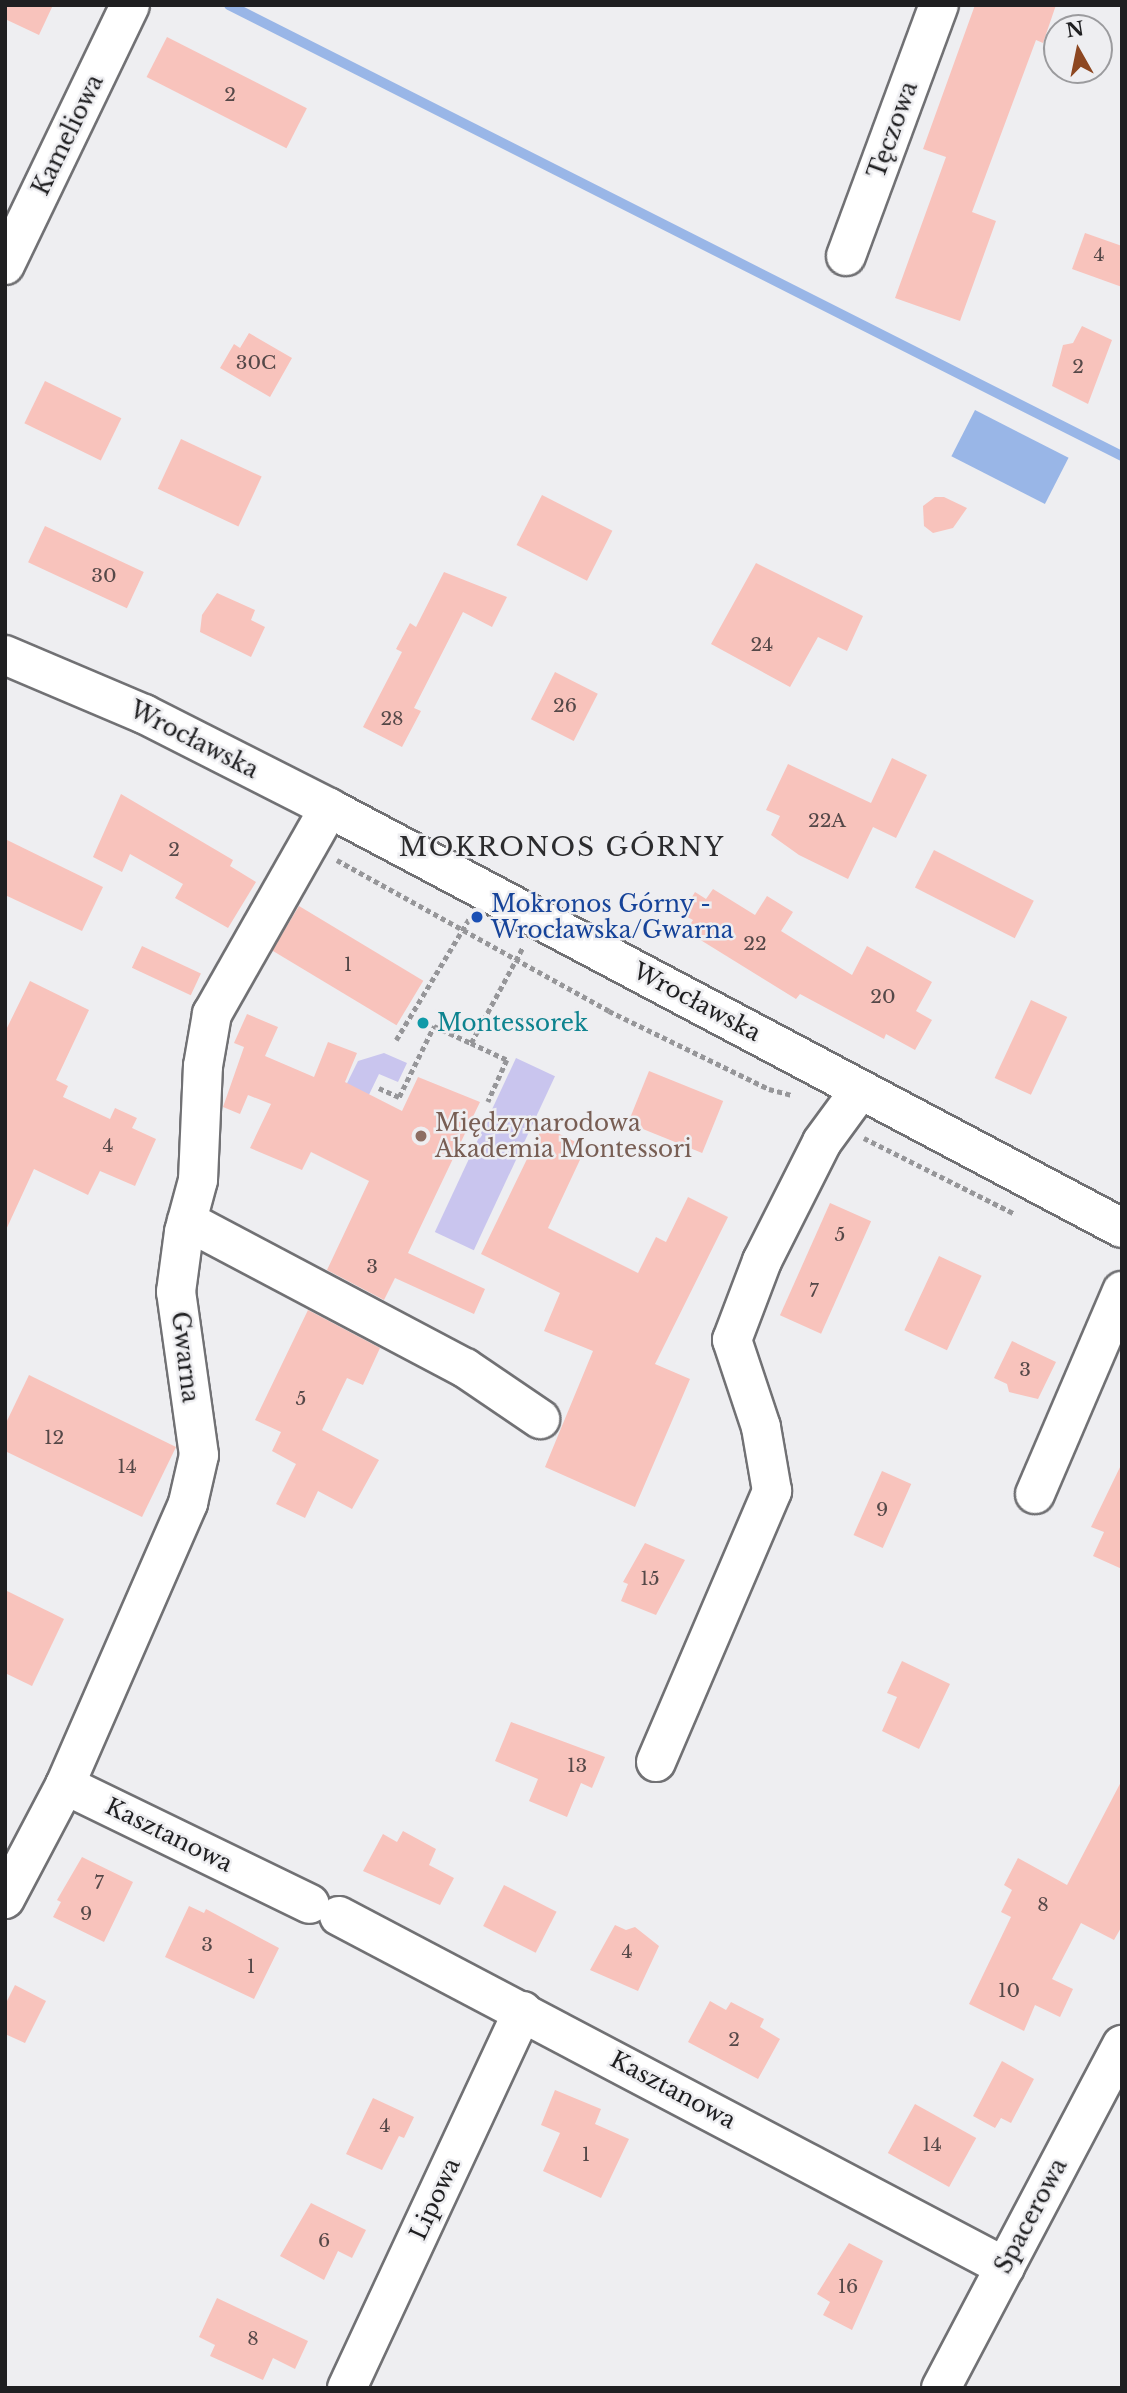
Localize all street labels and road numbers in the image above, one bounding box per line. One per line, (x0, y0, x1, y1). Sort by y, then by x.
street label: Kameliowa (27, 70, 109, 200)
street label: Tęczowa (863, 78, 923, 182)
street label: Wrocławska (125, 696, 263, 784)
street label: Wrocławska (629, 957, 765, 1047)
street label: Gwarna (166, 1310, 204, 1404)
street label: Kasztanowa (101, 1792, 237, 1878)
street label: Kasztanowa (606, 2045, 740, 2135)
street label: Lipowa (404, 2154, 466, 2244)
street label: Spacerowa (989, 2154, 1073, 2278)

